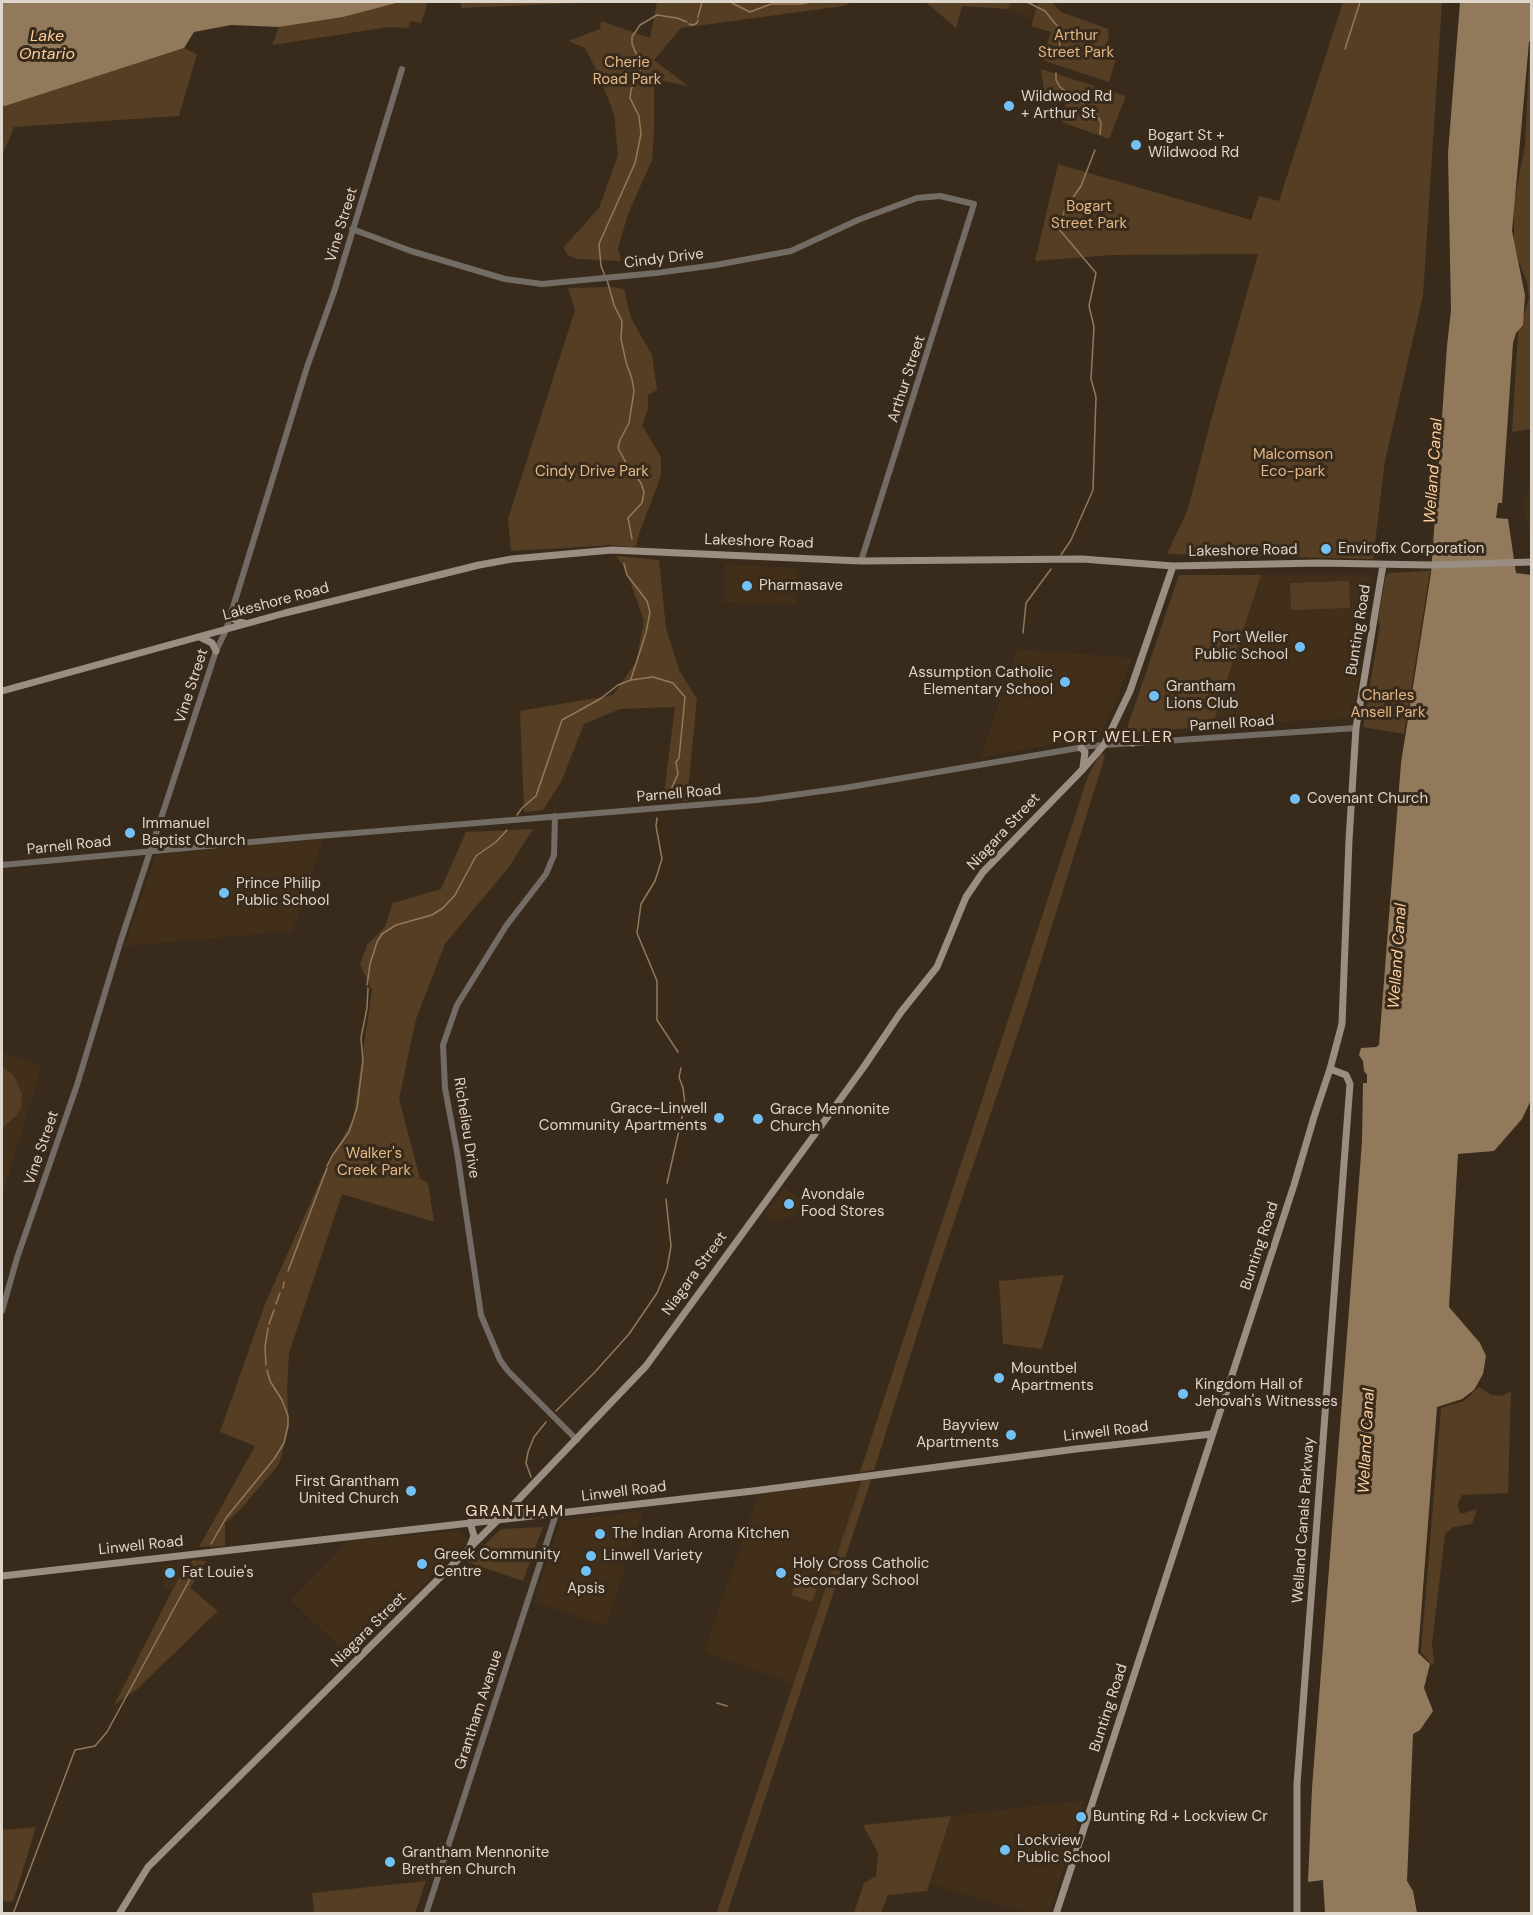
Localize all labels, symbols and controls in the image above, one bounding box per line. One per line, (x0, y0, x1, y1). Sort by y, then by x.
water label: Lake Ontario (19, 27, 75, 65)
park label: Arthur Street Park (1038, 27, 1114, 62)
park label: Cherie Road Park (593, 54, 661, 89)
place label: Wildwood Rd + Arthur St (1021, 88, 1112, 123)
marker: Wildwood Rd + Arthur St (1002, 99, 1016, 113)
place label: Bogart St + Wildwood Rd (1148, 127, 1239, 162)
marker: Bogart St + Wildwood Rd (1129, 138, 1143, 152)
street label: Vine Street (322, 185, 362, 265)
park label: Bogart Street Park (1051, 198, 1127, 233)
street label: Cindy Drive (623, 245, 705, 273)
street label: Arthur Street (884, 333, 930, 425)
water label: Welland Canal (1421, 418, 1447, 524)
park label: Malcomson Eco-park (1253, 446, 1333, 481)
park label: Cindy Drive Park (535, 463, 649, 481)
street label: Lakeshore Road (704, 531, 814, 553)
place label: Envirofix Corporation (1338, 540, 1484, 558)
street label: Lakeshore Road (1188, 541, 1298, 561)
marker: Envirofix Corporation (1319, 542, 1333, 556)
place label: Pharmasave (759, 577, 843, 595)
street label: Lakeshore Road (221, 579, 331, 625)
marker: Pharmasave (740, 579, 754, 593)
street label: Bunting Road (1343, 583, 1375, 677)
place label: Port Weller Public School (1195, 629, 1288, 664)
marker: Port Weller Public School (1293, 640, 1307, 654)
street label: Vine Street (172, 646, 212, 726)
place label: Assumption Catholic Elementary School (908, 664, 1053, 699)
marker: Assumption Catholic Elementary School (1058, 675, 1072, 689)
place label: Grantham Lions Club (1166, 678, 1239, 713)
park label: Charles Ansell Park (1351, 687, 1425, 722)
marker: Grantham Lions Club (1147, 689, 1161, 703)
street label: Parnell Road (1189, 712, 1275, 736)
district label: PORT WELLER (1053, 728, 1173, 748)
street label: Parnell Road (636, 781, 722, 807)
street label: Niagara Street (964, 790, 1044, 874)
place label: Covenant Church (1307, 790, 1428, 808)
marker: Covenant Church (1288, 792, 1302, 806)
place label: Immanuel Baptist Church (142, 815, 245, 850)
marker: Immanuel Baptist Church (123, 826, 137, 840)
street label: Parnell Road (26, 833, 112, 859)
place label: Prince Philip Public School (236, 875, 329, 910)
marker: Prince Philip Public School (217, 886, 231, 900)
water label: Welland Canal (1385, 903, 1411, 1009)
street label: Richelieu Drive (449, 1076, 483, 1180)
place label: Grace-Linwell Community Apartments (539, 1100, 707, 1135)
place label: Grace Mennonite Church (770, 1101, 890, 1136)
street label: Vine Street (21, 1109, 63, 1187)
marker: Grace-Linwell Community Apartments (712, 1111, 726, 1125)
marker: Grace Mennonite Church (751, 1112, 765, 1126)
park label: Walker's Creek Park (337, 1145, 411, 1180)
place label: Avondale Food Stores (801, 1186, 884, 1221)
marker: Avondale Food Stores (782, 1197, 796, 1211)
street label: Bunting Road (1237, 1200, 1283, 1292)
street label: Niagara Street (659, 1229, 731, 1319)
place label: Mountbel Apartments (1011, 1360, 1094, 1395)
marker: Mountbel Apartments (992, 1371, 1006, 1385)
place label: Kingdom Hall of Jehovah's Witnesses (1195, 1376, 1338, 1411)
marker: Kingdom Hall of Jehovah's Witnesses (1176, 1387, 1190, 1401)
water label: Welland Canal (1355, 1388, 1379, 1494)
place label: Bayview Apartments (916, 1417, 999, 1452)
street label: Linwell Road (1063, 1418, 1149, 1446)
marker: Bayview Apartments (1004, 1428, 1018, 1442)
street label: Welland Canals Parkway (1289, 1436, 1319, 1604)
place label: First Grantham United Church (295, 1473, 399, 1508)
street label: Linwell Road (581, 1478, 667, 1506)
marker: First Grantham United Church (404, 1484, 418, 1498)
district label: GRANTHAM (465, 1502, 565, 1522)
place label: The Indian Aroma Kitchen (612, 1525, 789, 1543)
marker: The Indian Aroma Kitchen (593, 1527, 607, 1541)
street label: Linwell Road (98, 1533, 184, 1559)
place label: Greek Community Centre (434, 1546, 561, 1581)
place label: Linwell Variety (603, 1547, 702, 1565)
marker: Linwell Variety (584, 1549, 598, 1563)
place label: Holy Cross Catholic Secondary School (793, 1555, 929, 1590)
marker: Greek Community Centre (415, 1557, 429, 1571)
place label: Fat Louie's (182, 1564, 254, 1582)
marker: Apsis (579, 1564, 593, 1578)
marker: Fat Louie's (163, 1566, 177, 1580)
marker: Holy Cross Catholic Secondary School (774, 1566, 788, 1580)
place label: Apsis (567, 1580, 605, 1598)
street label: Niagara Street (328, 1589, 410, 1671)
street label: Grantham Avenue (451, 1648, 507, 1772)
street label: Bunting Road (1086, 1662, 1132, 1754)
place label: Bunting Rd + Lockview Cr (1093, 1808, 1268, 1826)
marker: Bunting Rd + Lockview Cr (1074, 1810, 1088, 1824)
place label: Lockview Public School (1017, 1832, 1110, 1867)
marker: Lockview Public School (998, 1843, 1012, 1857)
place label: Grantham Mennonite Brethren Church (402, 1844, 549, 1879)
marker: Grantham Mennonite Brethren Church (383, 1855, 397, 1869)

